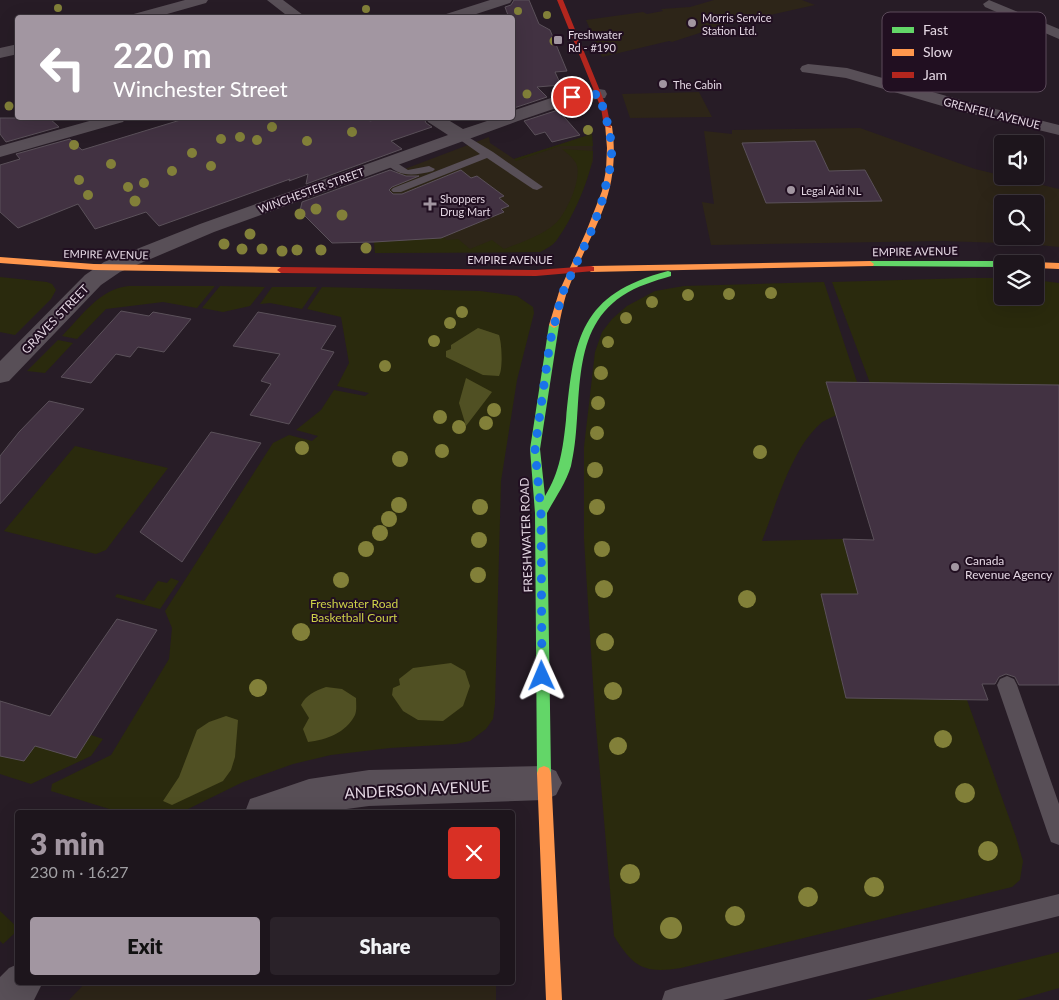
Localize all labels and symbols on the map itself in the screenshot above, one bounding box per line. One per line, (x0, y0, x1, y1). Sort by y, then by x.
place label: Morris Service Station Ltd. (702, 11, 772, 37)
legend (882, 12, 1046, 92)
marker: Morris Service Station Ltd. (686, 17, 698, 29)
text: Fast (923, 21, 948, 38)
place label: Freshwater Rd - #190 (568, 28, 622, 54)
marker: Freshwater Rd - #190 (552, 34, 564, 46)
text: Slow (923, 43, 953, 60)
text: Jam (923, 66, 947, 83)
pin (551, 76, 593, 118)
marker: The Cabin (657, 78, 669, 90)
place label: The Cabin (673, 78, 722, 91)
street label: GRENFELL AVENUE (942, 95, 1042, 131)
street label: WINCHESTER STREET (256, 165, 366, 215)
marker: Legal Aid NL (785, 184, 797, 196)
place label: Legal Aid NL (801, 184, 862, 197)
place label: Shoppers Drug Mart (440, 192, 490, 218)
marker: Shoppers Drug Mart (424, 198, 436, 210)
street label: EMPIRE AVENUE (872, 244, 958, 258)
street label: EMPIRE AVENUE (63, 247, 149, 261)
street label: EMPIRE AVENUE (467, 253, 553, 266)
street label: GRAVES STREET (18, 281, 92, 357)
street label: FRESHWATER ROAD (517, 477, 535, 593)
place label: Canada Revenue Agency (965, 553, 1053, 582)
marker: Canada Revenue Agency (949, 561, 961, 573)
park label: Freshwater Road Basketball Court (310, 596, 398, 625)
position arrow (515, 649, 567, 701)
street label: ANDERSON AVENUE (344, 776, 490, 802)

